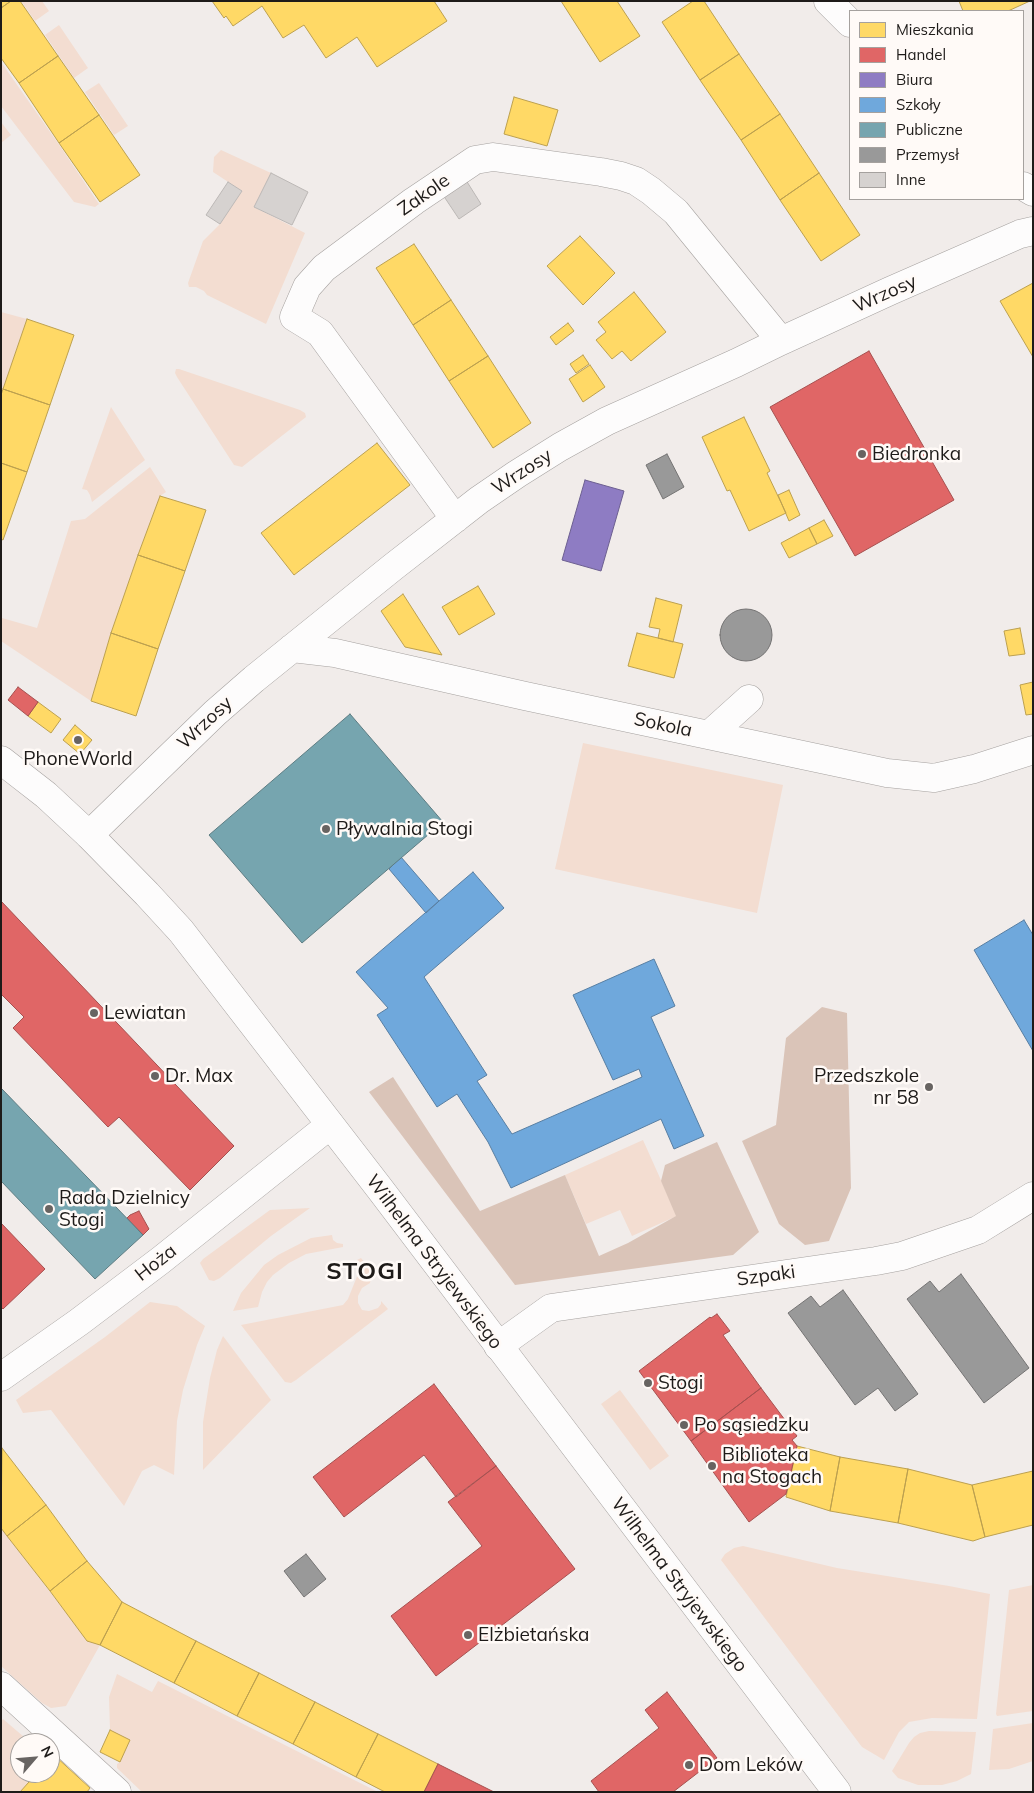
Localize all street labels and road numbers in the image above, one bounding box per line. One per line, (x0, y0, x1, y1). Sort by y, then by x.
street label: Zakole (394, 169, 454, 221)
street label: Wrzosy (850, 270, 920, 318)
street label: Wrzosy (488, 444, 556, 500)
street label: Wrzosy (173, 692, 237, 754)
street label: Sokola (632, 708, 694, 742)
street label: Wilhelma Stryjewskiego (361, 1170, 507, 1354)
street label: Hoża (131, 1240, 181, 1286)
street label: Szpaki (735, 1261, 797, 1291)
street label: Wilhelma Stryjewskiego (606, 1493, 752, 1677)

